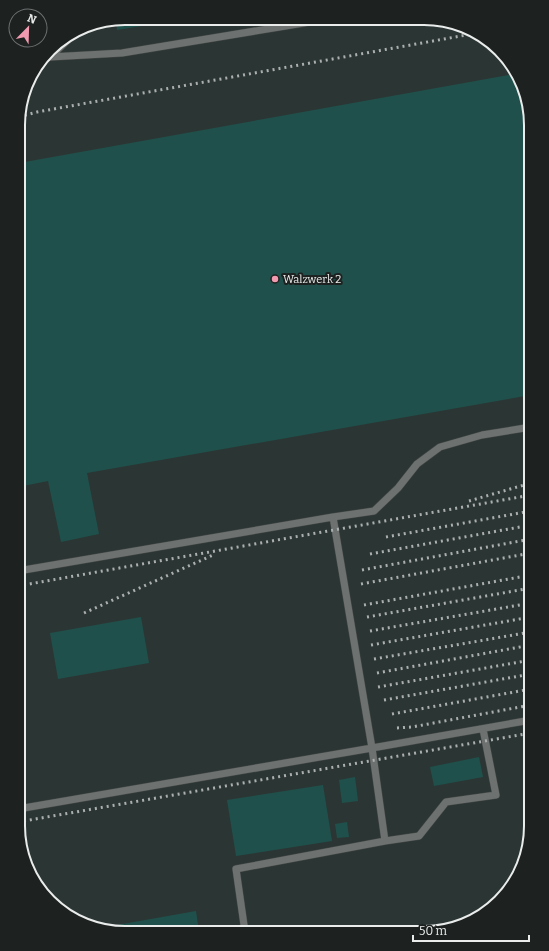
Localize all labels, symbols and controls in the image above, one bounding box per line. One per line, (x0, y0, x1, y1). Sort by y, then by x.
north arrow (8, 8, 48, 48)
text: N (25, 12, 39, 27)
place label: Walzwerk 2 (283, 273, 341, 286)
marker: Walzwerk 2 (270, 274, 280, 284)
scale bar (413, 917, 529, 943)
text: 50 m (419, 924, 448, 938)

